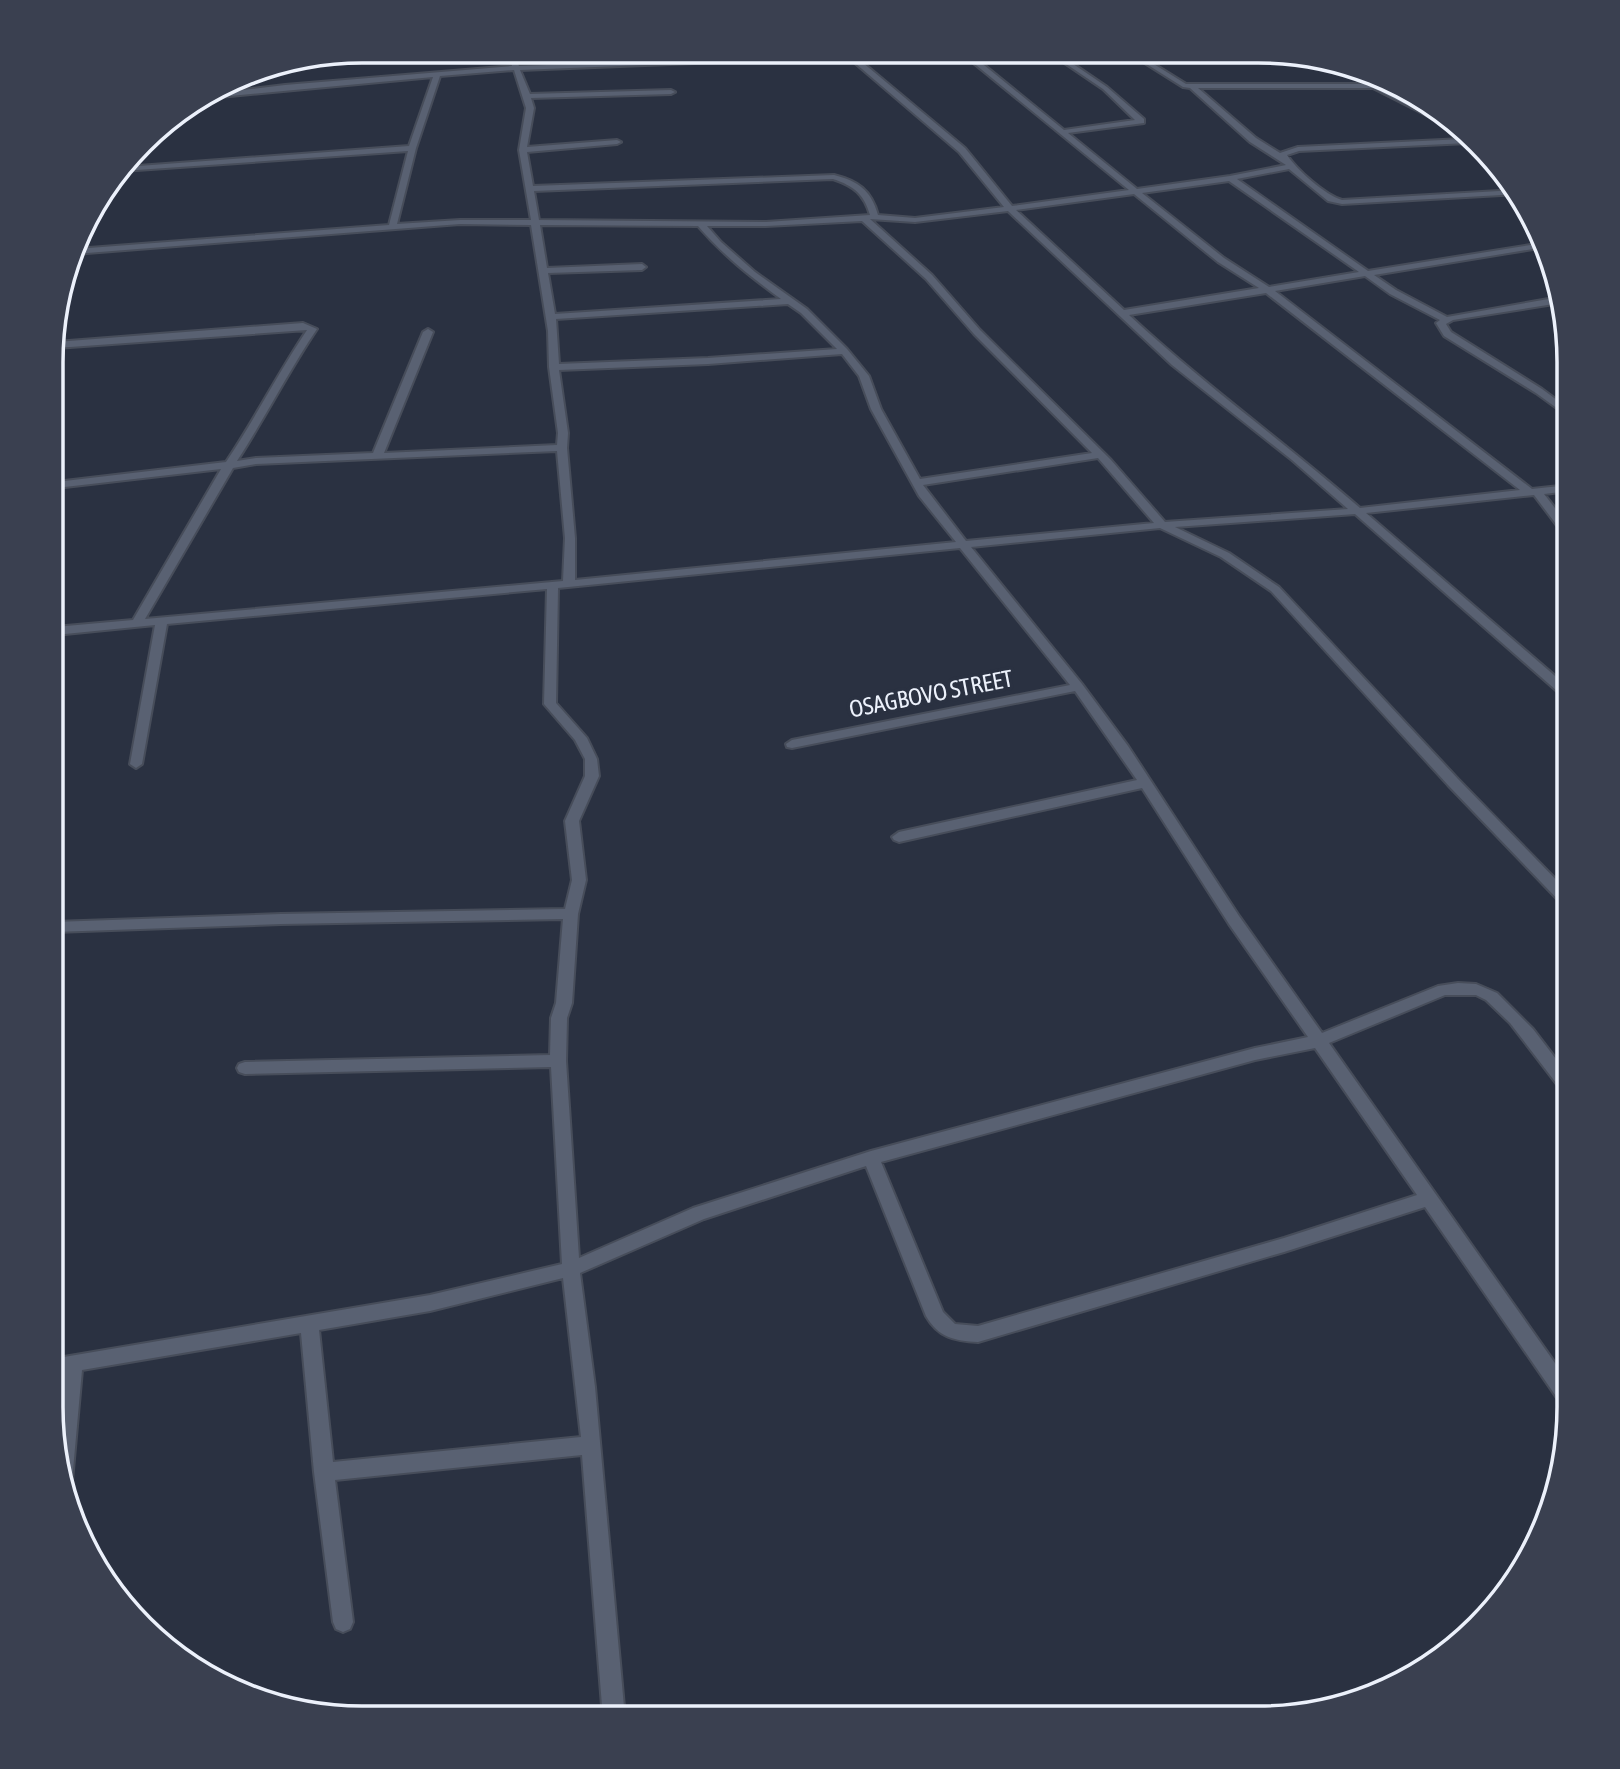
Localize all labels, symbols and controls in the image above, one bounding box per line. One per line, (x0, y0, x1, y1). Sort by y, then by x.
street label: OSAGBOVO STREET (847, 664, 1015, 723)

